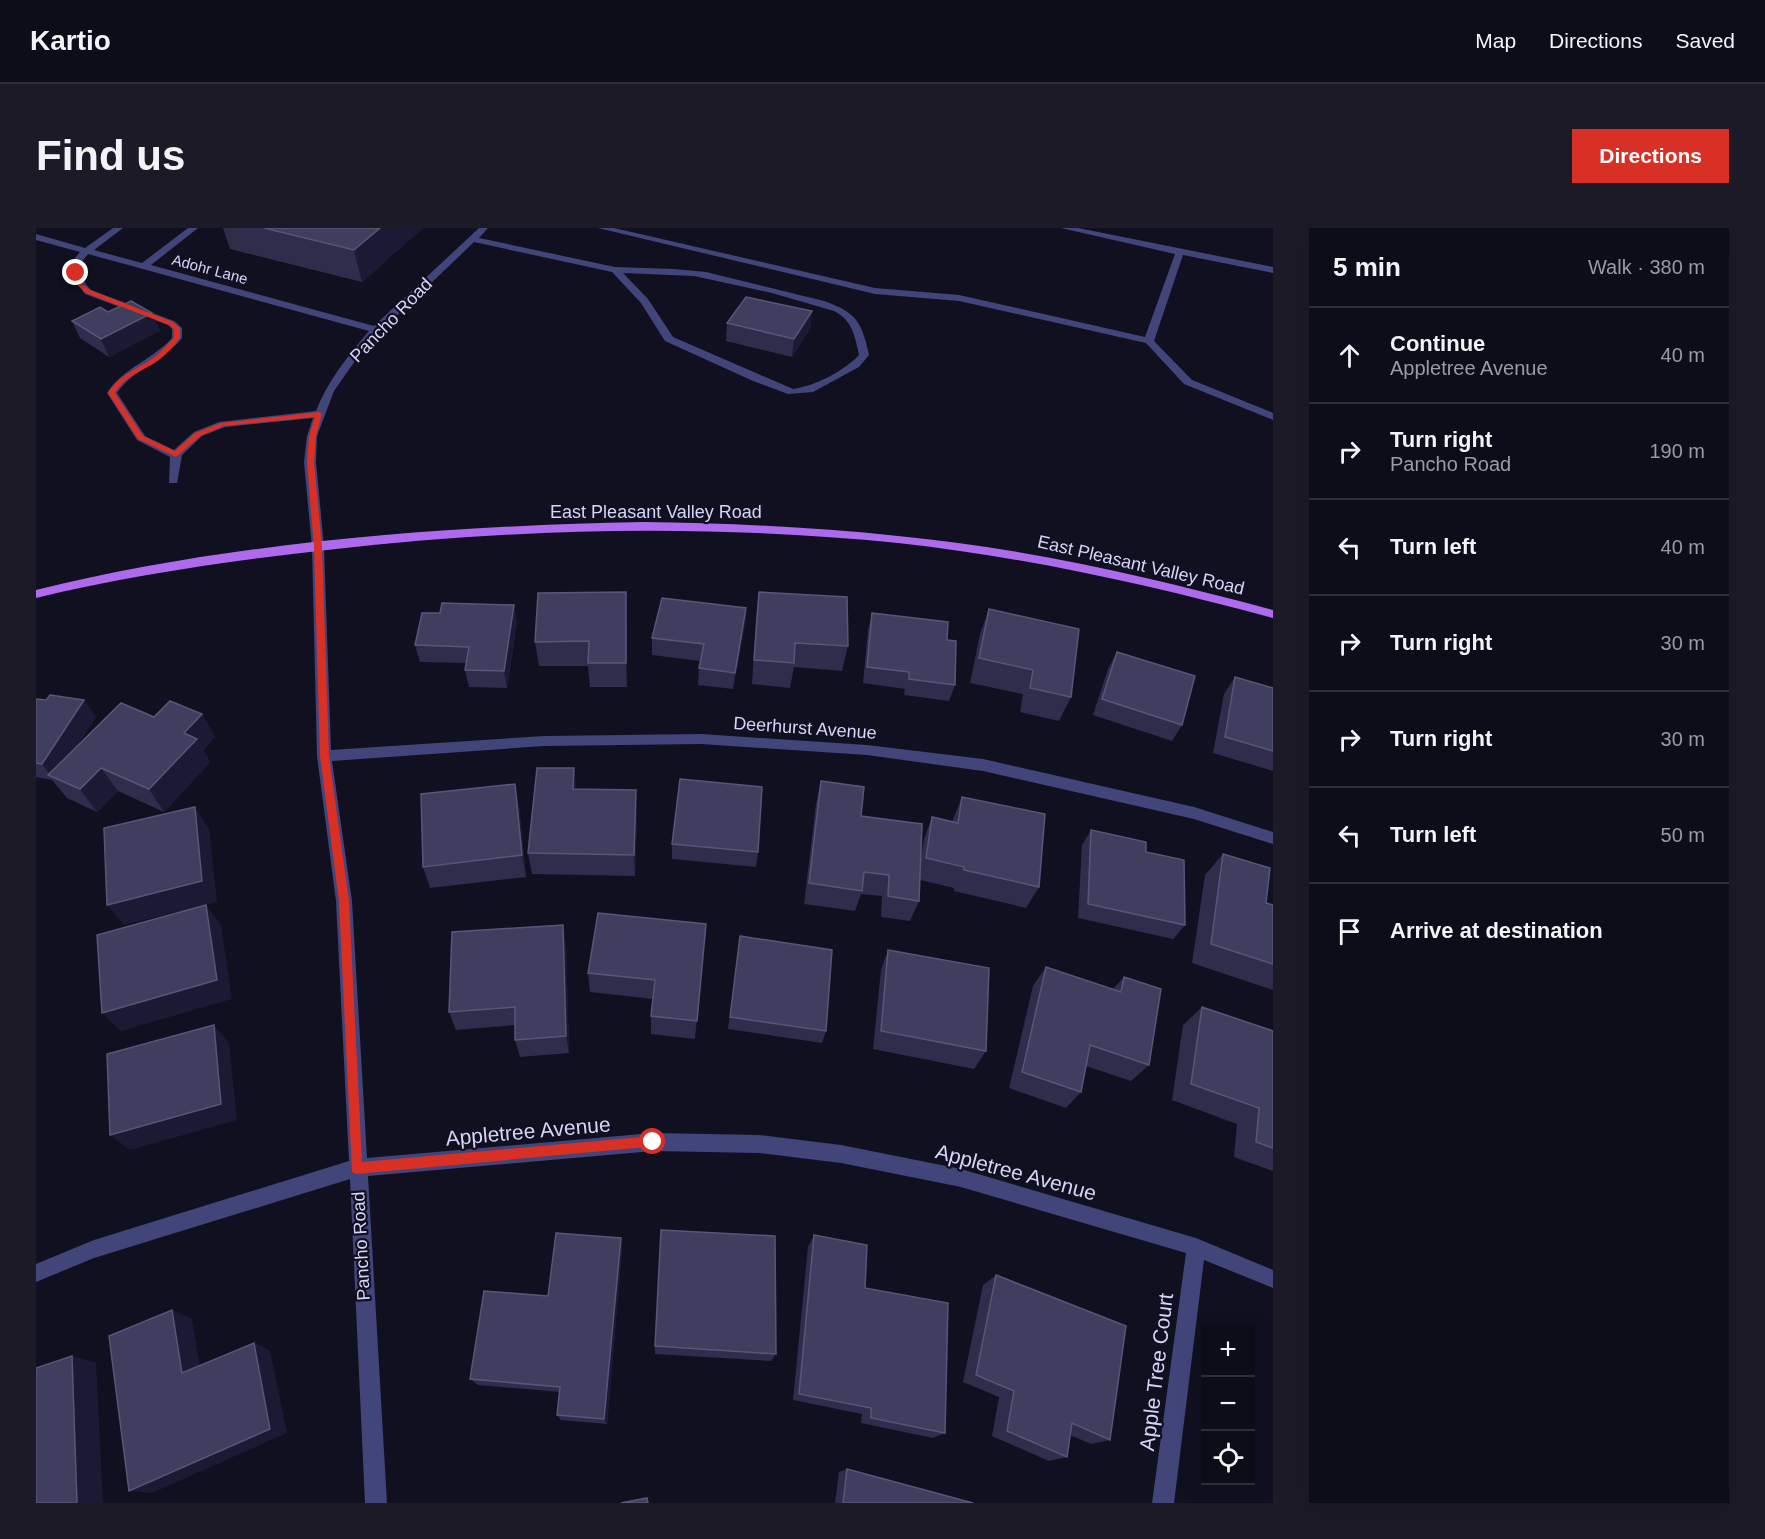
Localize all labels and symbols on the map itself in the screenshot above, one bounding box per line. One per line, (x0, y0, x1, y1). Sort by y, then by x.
street label: Adohr Lane (170, 251, 250, 287)
route end (62, 259, 88, 285)
street label: Pancho Road (346, 274, 436, 366)
street label: East Pleasant Valley Road (550, 502, 762, 522)
street label: East Pleasant Valley Road (1036, 531, 1246, 599)
street label: Deerhurst Avenue (733, 713, 877, 743)
street label: Appletree Avenue (445, 1112, 611, 1150)
route start (639, 1128, 665, 1154)
street label: Appletree Avenue (933, 1139, 1099, 1205)
street label: Pancho Road (348, 1191, 374, 1301)
street label: Apple Tree Court (1135, 1292, 1177, 1452)

